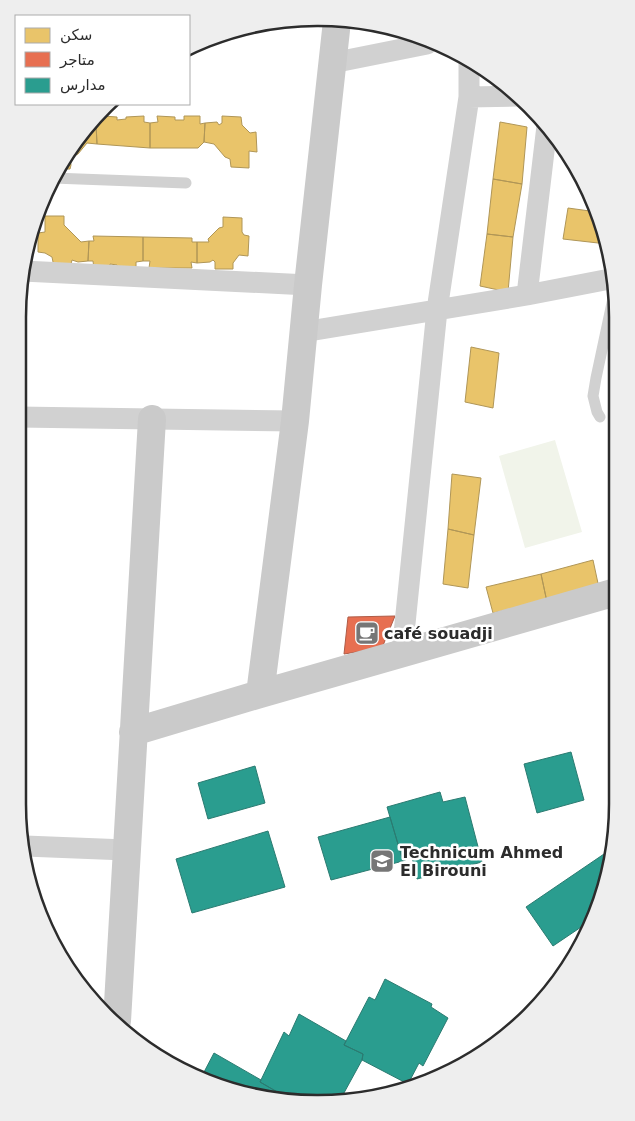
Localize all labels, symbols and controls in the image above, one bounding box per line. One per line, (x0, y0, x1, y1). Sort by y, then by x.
legend (15, 15, 190, 105)
text: سكن (60, 26, 92, 44)
text: متاجر (59, 51, 95, 69)
text: مدارس (60, 76, 106, 94)
cafe icon: café souadji (354, 620, 380, 646)
place label: café souadji (384, 624, 493, 643)
place label: Technicum Ahmed El Birouni (400, 843, 563, 880)
school or university icon: Technicum Ahmed El Birouni (369, 848, 395, 874)

